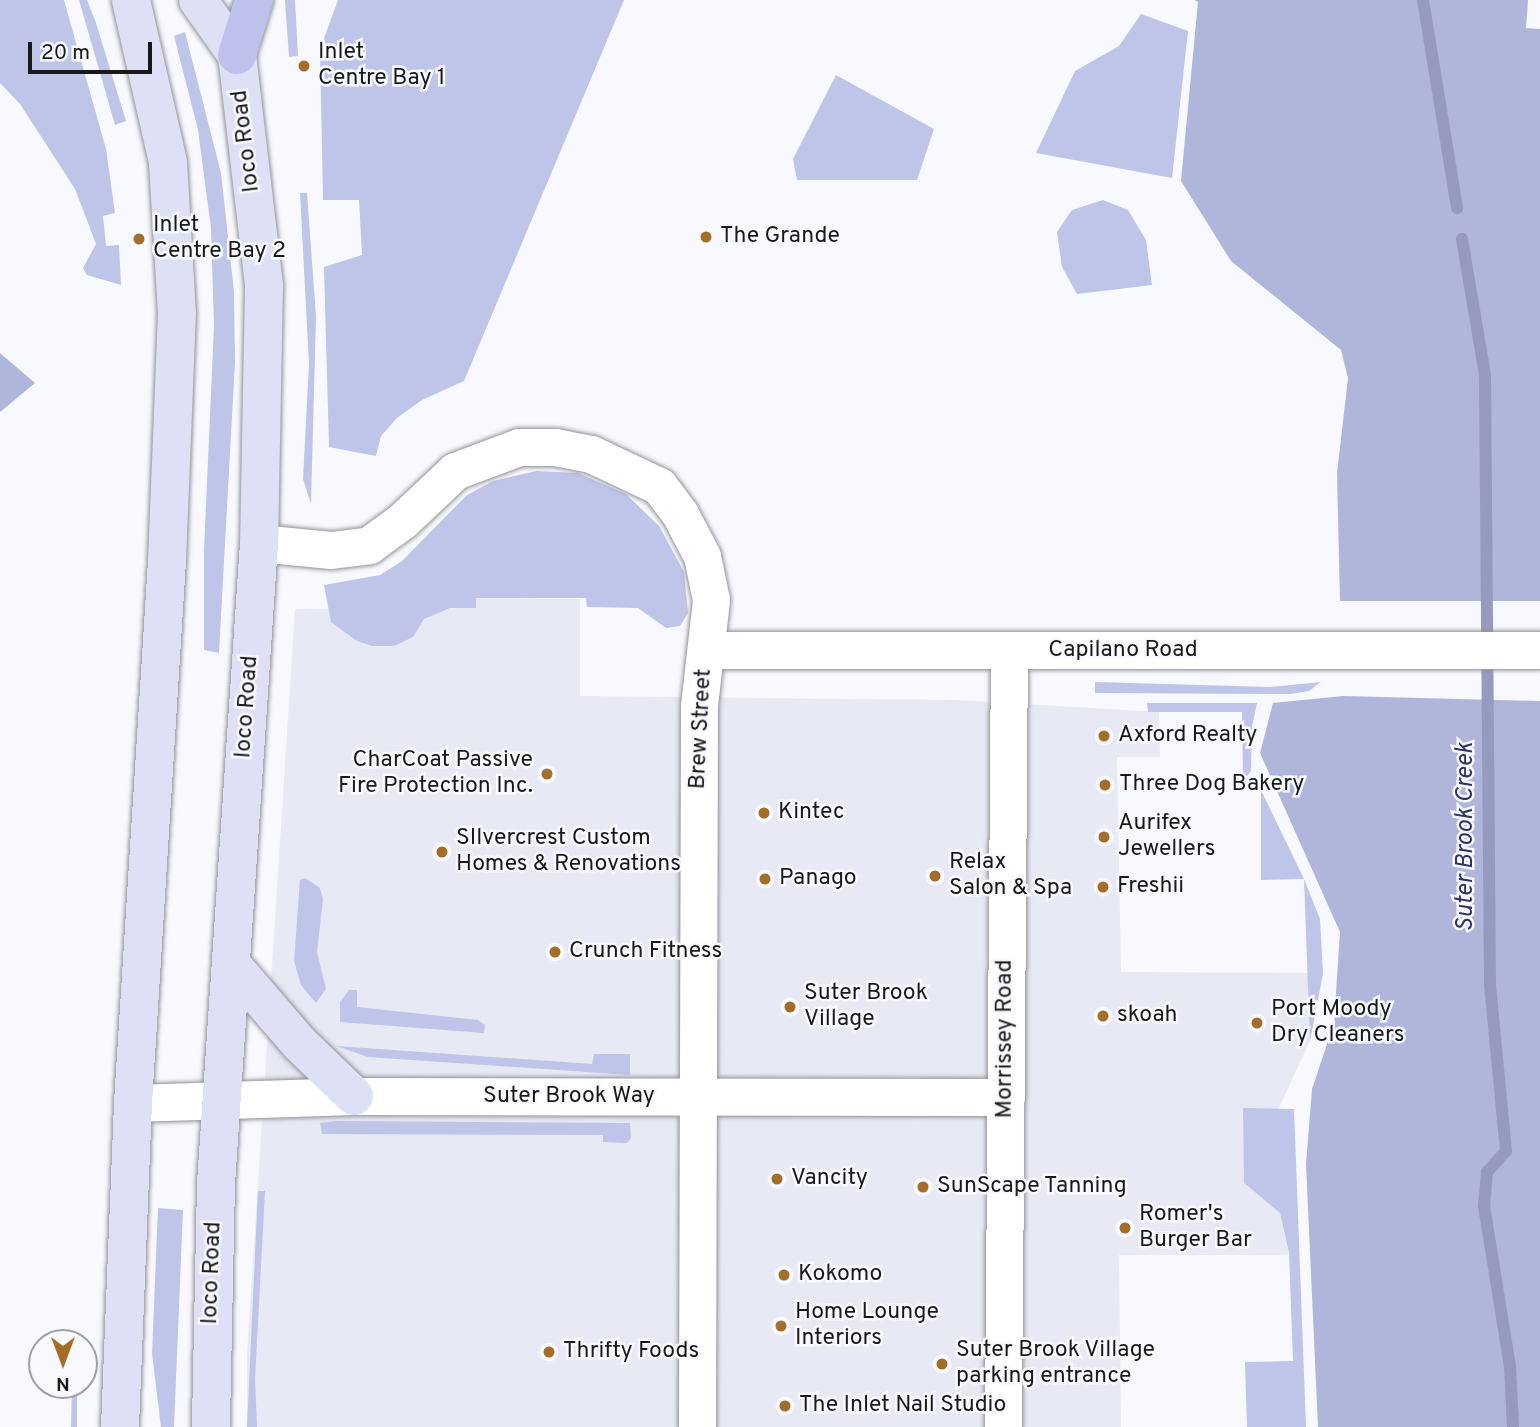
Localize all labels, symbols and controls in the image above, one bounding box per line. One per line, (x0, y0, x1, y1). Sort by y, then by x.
scale bar (32, 28, 156, 72)
place label: Inlet Centre Bay 1 (318, 39, 446, 93)
text: 20 m (41, 40, 90, 67)
marker: Inlet Centre Bay 1 (296, 58, 312, 74)
street label: Ioco Road (227, 88, 267, 194)
place label: Inlet Centre Bay 2 (153, 212, 286, 266)
place label: The Grande (720, 223, 840, 251)
marker: The Grande (698, 229, 714, 245)
marker: Inlet Centre Bay 2 (131, 231, 147, 247)
street label: Capilano Road (1048, 637, 1198, 665)
street label: Ioco Road (231, 655, 265, 759)
street label: Brew Street (685, 668, 719, 790)
place label: Axford Realty (1118, 722, 1257, 750)
marker: Axford Realty (1096, 728, 1112, 744)
water label: Suter Brook Creek (1453, 742, 1481, 932)
place label: CharCoat Passive Fire Protection Inc. (338, 747, 533, 801)
marker: CharCoat Passive Fire Protection Inc. (539, 766, 555, 782)
place label: Three Dog Bakery (1119, 771, 1304, 799)
marker: Three Dog Bakery (1097, 777, 1113, 793)
place label: Kintec (778, 799, 844, 827)
marker: Kintec (756, 805, 772, 821)
place label: Aurifex Jewellers (1118, 810, 1215, 864)
place label: SIlvercrest Custom Homes & Renovations (456, 825, 681, 879)
marker: Aurifex Jewellers (1096, 829, 1112, 845)
marker: SIlvercrest Custom Homes & Renovations (434, 844, 450, 860)
place label: Relax Salon & Spa (949, 849, 1072, 903)
place label: Panago (779, 865, 857, 893)
marker: Relax Salon & Spa (927, 868, 943, 884)
marker: Panago (757, 871, 773, 887)
place label: Freshii (1117, 873, 1184, 901)
marker: Freshii (1095, 879, 1111, 895)
place label: Crunch Fitness (569, 938, 722, 966)
marker: Crunch Fitness (547, 944, 563, 960)
street label: Morrissey Road (992, 960, 1020, 1118)
place label: Suter Brook Village (804, 980, 928, 1034)
place label: Port Moody Dry Cleaners (1271, 996, 1404, 1050)
marker: Suter Brook Village (782, 999, 798, 1015)
place label: skoah (1117, 1002, 1178, 1030)
marker: skoah (1095, 1008, 1111, 1024)
marker: Port Moody Dry Cleaners (1249, 1015, 1265, 1031)
street label: Suter Brook Way (483, 1083, 655, 1111)
place label: Vancity (791, 1165, 868, 1193)
marker: Vancity (769, 1171, 785, 1187)
place label: SunScape Tanning (937, 1173, 1128, 1201)
marker: SunScape Tanning (915, 1179, 931, 1195)
place label: Romer's Burger Bar (1139, 1201, 1252, 1255)
marker: Romer's Burger Bar (1117, 1220, 1133, 1236)
street label: Ioco Road (197, 1221, 229, 1325)
place label: Kokomo (798, 1261, 882, 1289)
marker: Kokomo (776, 1267, 792, 1283)
place label: Home Lounge Interiors (795, 1299, 939, 1353)
marker: Home Lounge Interiors (773, 1318, 789, 1334)
north arrow (28, 1329, 98, 1399)
place label: Suter Brook Village parking entrance (956, 1337, 1156, 1391)
place label: Thrifty Foods (563, 1338, 699, 1366)
marker: Thrifty Foods (541, 1344, 557, 1360)
marker: Suter Brook Village parking entrance (934, 1356, 950, 1372)
text: N (56, 1371, 70, 1395)
place label: The Inlet Nail Studio (799, 1392, 1006, 1420)
marker: The Inlet Nail Studio (777, 1398, 793, 1414)

